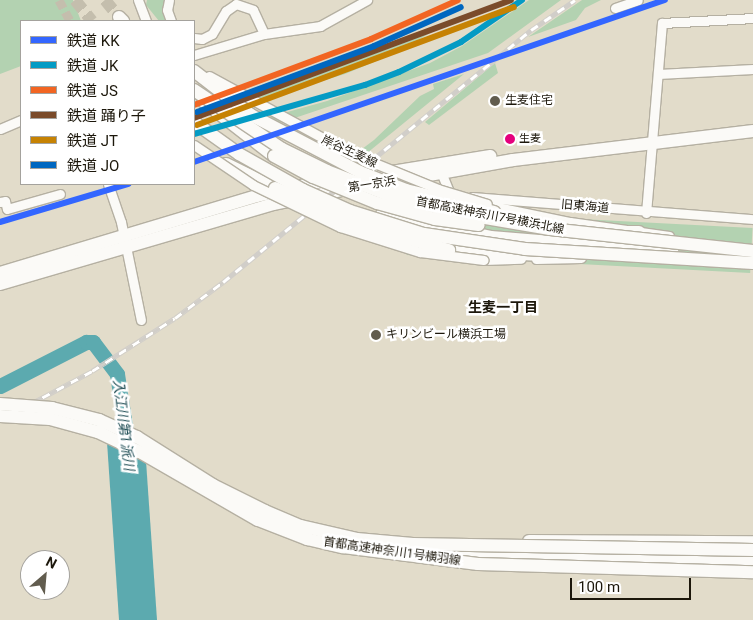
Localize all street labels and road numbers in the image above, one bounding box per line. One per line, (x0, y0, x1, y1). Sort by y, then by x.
street label: 岸谷生麦線 (319, 133, 379, 171)
street label: 第一京浜 (347, 174, 397, 196)
street label: 首都高速神奈川7号横浜北線 (415, 195, 565, 237)
street label: 旧東海道 (560, 198, 610, 216)
street label: 首都高速神奈川1号横羽線 (322, 535, 462, 569)

